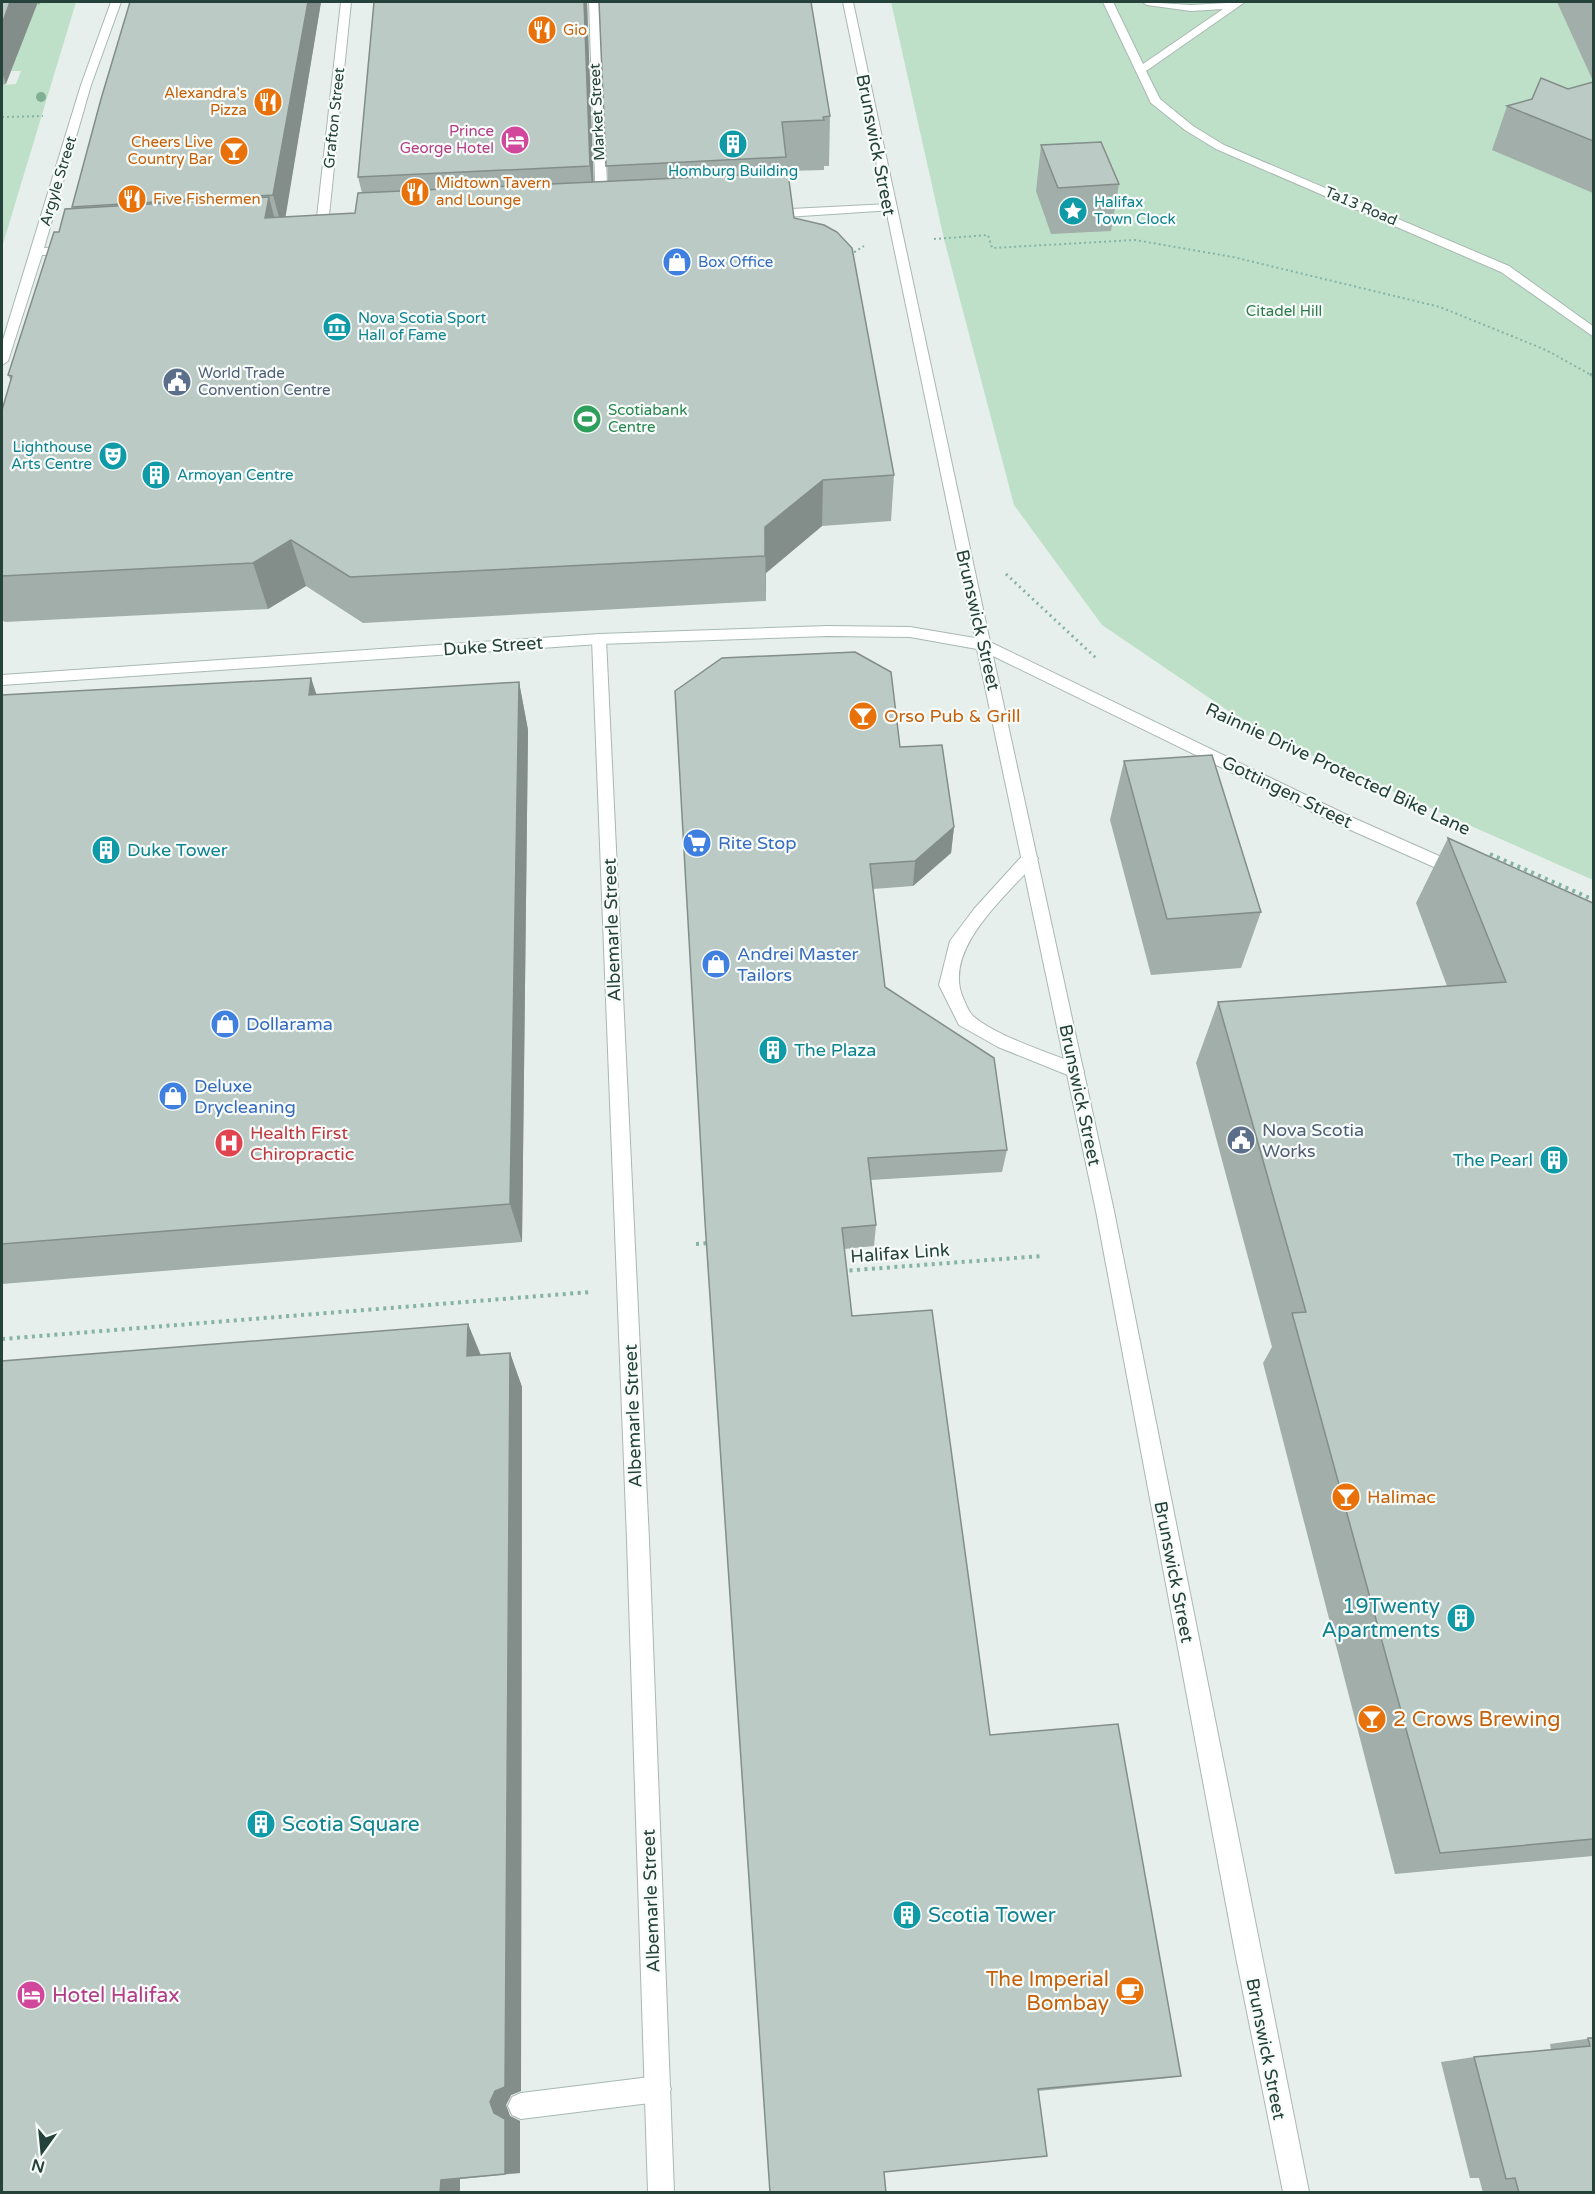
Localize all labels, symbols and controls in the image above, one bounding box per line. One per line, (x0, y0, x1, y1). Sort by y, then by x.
restaurant icon: Gio (526, 14, 558, 46)
place label: Gio (563, 21, 587, 39)
street label: Market Street (585, 62, 609, 161)
street label: Grafton Street (320, 66, 348, 169)
street label: Brunswick Street (851, 72, 901, 218)
place label: Alexandra's Pizza (164, 84, 247, 119)
restaurant icon: Alexandra's Pizza (252, 86, 284, 118)
place label: Prince George Hotel (400, 122, 494, 157)
hotel icon: Prince George Hotel (499, 124, 531, 156)
building icon: Homburg Building (717, 128, 749, 160)
place label: Cheers Live Country Bar (128, 133, 213, 168)
street label: Argyle Street (36, 134, 80, 228)
bar icon: Cheers Live Country Bar (218, 135, 250, 167)
place label: Homburg Building (668, 162, 798, 180)
place label: Midtown Tavern and Lounge (436, 174, 551, 209)
restaurant icon: Midtown Tavern and Lounge (399, 176, 431, 208)
restaurant icon: Five Fishermen (116, 183, 148, 215)
street label: Ta13 Road (1322, 183, 1400, 229)
place label: Five Fishermen (153, 190, 261, 208)
place label: Halifax Town Clock (1094, 193, 1176, 228)
place icon: Halifax Town Clock (1057, 195, 1089, 227)
shop icon: Box Office (661, 246, 693, 278)
place label: Box Office (698, 253, 773, 271)
park label: Citadel Hill (1246, 302, 1322, 320)
place label: Nova Scotia Sport Hall of Fame (358, 309, 487, 344)
museum icon: Nova Scotia Sport Hall of Fame (321, 311, 353, 343)
place label: World Trade Convention Centre (198, 364, 331, 399)
public building icon: World Trade Convention Centre (161, 366, 193, 398)
place label: Scotiabank Centre (608, 401, 687, 436)
sports icon: Scotiabank Centre (571, 403, 603, 435)
place label: Lighthouse Arts Centre (11, 438, 92, 473)
theatre icon: Lighthouse Arts Centre (97, 440, 129, 472)
building icon: Armoyan Centre (140, 459, 172, 491)
place label: Armoyan Centre (177, 466, 293, 484)
street label: Brunswick Street (951, 547, 1005, 693)
street label: Duke Street (442, 632, 544, 660)
street label: Rainnie Drive Protected Bike Lane (1202, 698, 1474, 840)
bar icon: Orso Pub & Grill (847, 700, 879, 732)
place label: Orso Pub & Grill (884, 705, 1020, 727)
street label: Gottingen Street (1218, 751, 1356, 833)
supermarket icon: Rite Stop (681, 827, 713, 859)
place label: Rite Stop (718, 832, 797, 854)
building icon: Duke Tower (90, 834, 122, 866)
place label: Duke Tower (127, 839, 228, 861)
street label: Albemarle Street (598, 858, 626, 1002)
place label: Andrei Master Tailors (737, 943, 859, 986)
shop icon: Andrei Master Tailors (700, 948, 732, 980)
shop icon: Dollarama (209, 1008, 241, 1040)
place label: Dollarama (246, 1013, 333, 1035)
street label: Brunswick Street (1054, 1022, 1106, 1168)
building icon: The Plaza (757, 1034, 789, 1066)
place label: The Plaza (794, 1039, 876, 1061)
place label: Deluxe Drycleaning (194, 1075, 296, 1118)
shop icon: Deluxe Drycleaning (157, 1080, 189, 1112)
place label: Nova Scotia Works (1262, 1119, 1364, 1162)
place label: Health First Chiropractic (250, 1122, 354, 1165)
public building icon: Nova Scotia Works (1225, 1124, 1257, 1156)
hospital icon: Health First Chiropractic (213, 1127, 245, 1159)
building icon: The Pearl (1538, 1144, 1570, 1176)
place label: The Pearl (1453, 1149, 1533, 1171)
street label: Halifax Link (850, 1239, 951, 1267)
street label: Albemarle Street (619, 1344, 647, 1488)
bar icon: Halimac (1330, 1481, 1362, 1513)
place label: Halimac (1367, 1486, 1436, 1508)
street label: Brunswick Street (1149, 1499, 1199, 1645)
place label: 19Twenty Apartments (1322, 1594, 1440, 1643)
building icon: 19Twenty Apartments (1445, 1602, 1477, 1634)
bar icon: 2 Crows Brewing (1356, 1703, 1388, 1735)
place label: 2 Crows Brewing (1393, 1707, 1560, 1732)
building icon: Scotia Square (245, 1808, 277, 1840)
place label: Scotia Square (282, 1812, 420, 1837)
street label: Albemarle Street (637, 1829, 665, 1973)
building icon: Scotia Tower (891, 1899, 923, 1931)
place label: Scotia Tower (928, 1903, 1056, 1928)
place label: The Imperial Bombay (986, 1967, 1109, 2016)
cafe icon: The Imperial Bombay (1114, 1975, 1146, 2007)
street label: Brunswick Street (1241, 1976, 1291, 2122)
hotel icon: Hotel Halifax (15, 1979, 47, 2011)
place label: Hotel Halifax (52, 1983, 180, 2008)
north arrow (12, 2122, 72, 2182)
text: N (30, 2154, 47, 2177)

